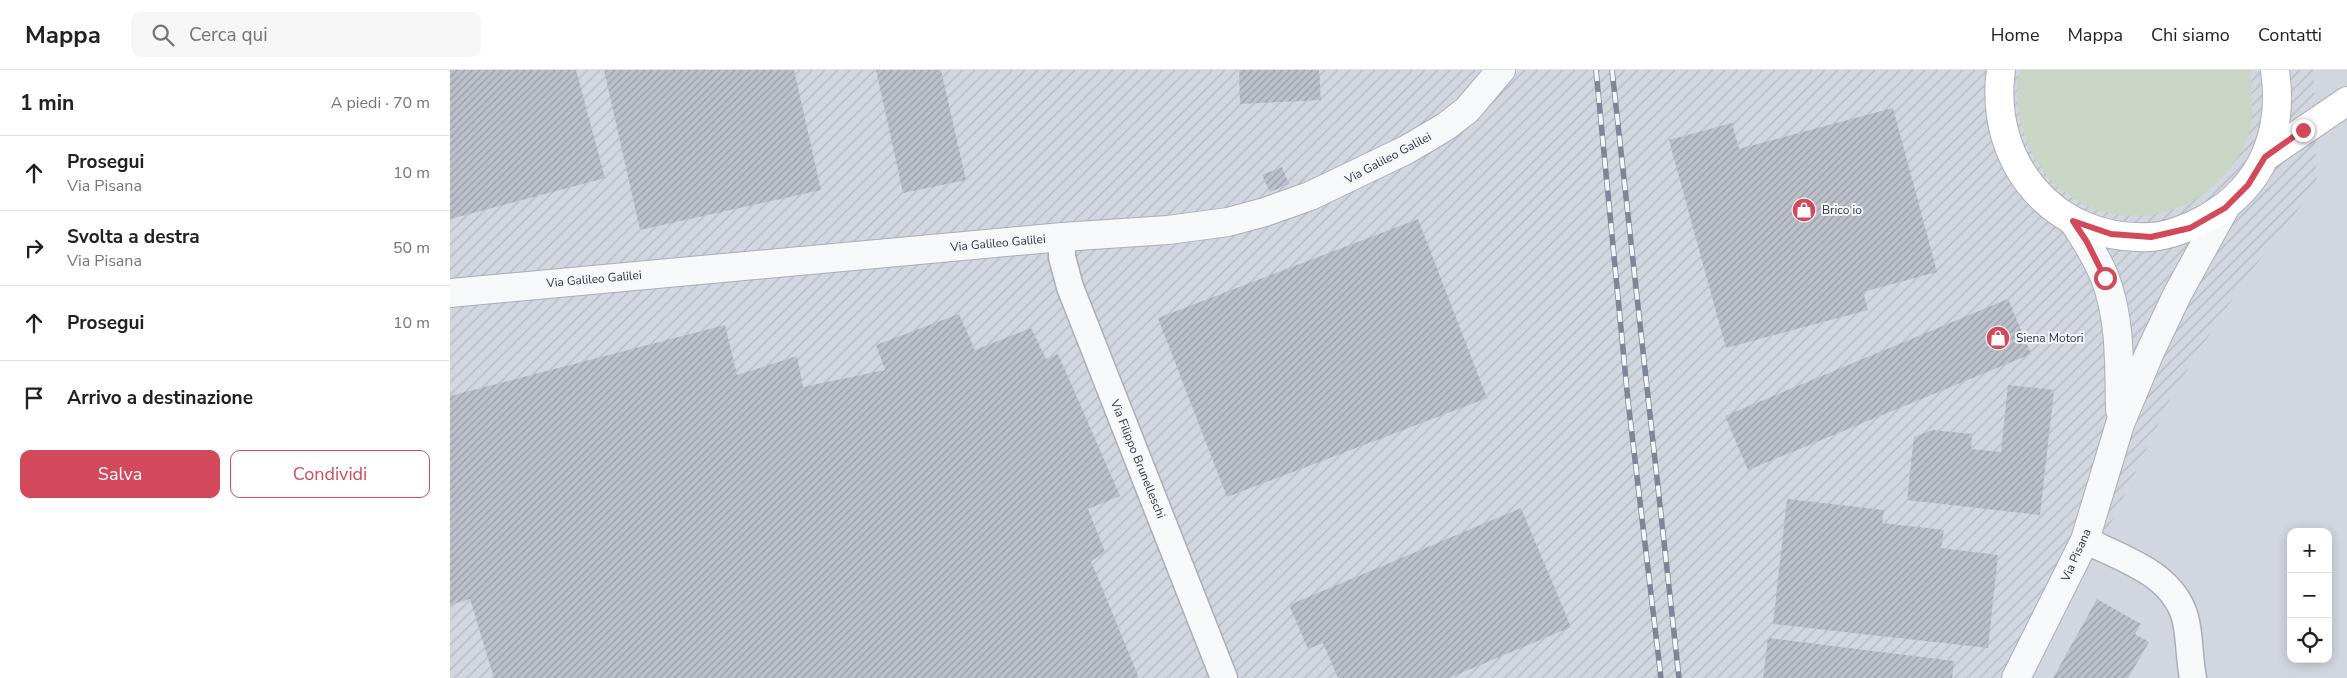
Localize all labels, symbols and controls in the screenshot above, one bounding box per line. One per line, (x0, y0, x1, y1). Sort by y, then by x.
search box (131, 12, 481, 57)
text: Mappa (25, 19, 101, 51)
icon: search (149, 21, 177, 49)
text: Cerca qui (189, 22, 268, 48)
text: Home (1991, 23, 2039, 47)
text: Mappa (2067, 23, 2123, 47)
text: Chi siamo (2151, 23, 2230, 47)
text: Contatti (2258, 23, 2322, 47)
text: 1 min (20, 89, 74, 117)
text: A piedi · 70 m (331, 92, 430, 114)
route end (2292, 119, 2315, 142)
street label: Via Galileo Galilei (1341, 128, 1434, 188)
text: Prosegui (67, 149, 144, 175)
icon: ahead (20, 159, 48, 187)
text: 10 m (393, 162, 430, 184)
text: Via Pisana (67, 175, 142, 197)
shop icon: Brico io (1791, 197, 1817, 223)
place label: Brico io (1822, 202, 1862, 218)
text: Svolta a destra (67, 224, 200, 250)
street label: Via Galileo Galilei (949, 231, 1046, 255)
icon: right (20, 234, 48, 262)
text: 50 m (393, 237, 430, 259)
text: Via Pisana (67, 250, 142, 272)
street label: Via Galileo Galilei (545, 267, 642, 291)
route start (2094, 267, 2117, 290)
icon: ahead (20, 309, 48, 337)
text: Prosegui (67, 310, 144, 336)
text: 10 m (393, 312, 430, 334)
shop icon: Siena Motori (1985, 325, 2011, 351)
place label: Siena Motori (2016, 330, 2084, 346)
icon: arrive (20, 384, 48, 412)
text: Arrivo a destinazione (67, 385, 253, 411)
street label: Via Filippo Brunelleschi (1106, 396, 1169, 521)
button: Salva (20, 450, 220, 498)
button: Condividi (230, 450, 430, 498)
street label: Via Pisana (2057, 526, 2095, 585)
map controls (2287, 528, 2332, 663)
button: + (2287, 528, 2332, 573)
button: − (2287, 573, 2332, 618)
button: locate (2287, 618, 2332, 663)

